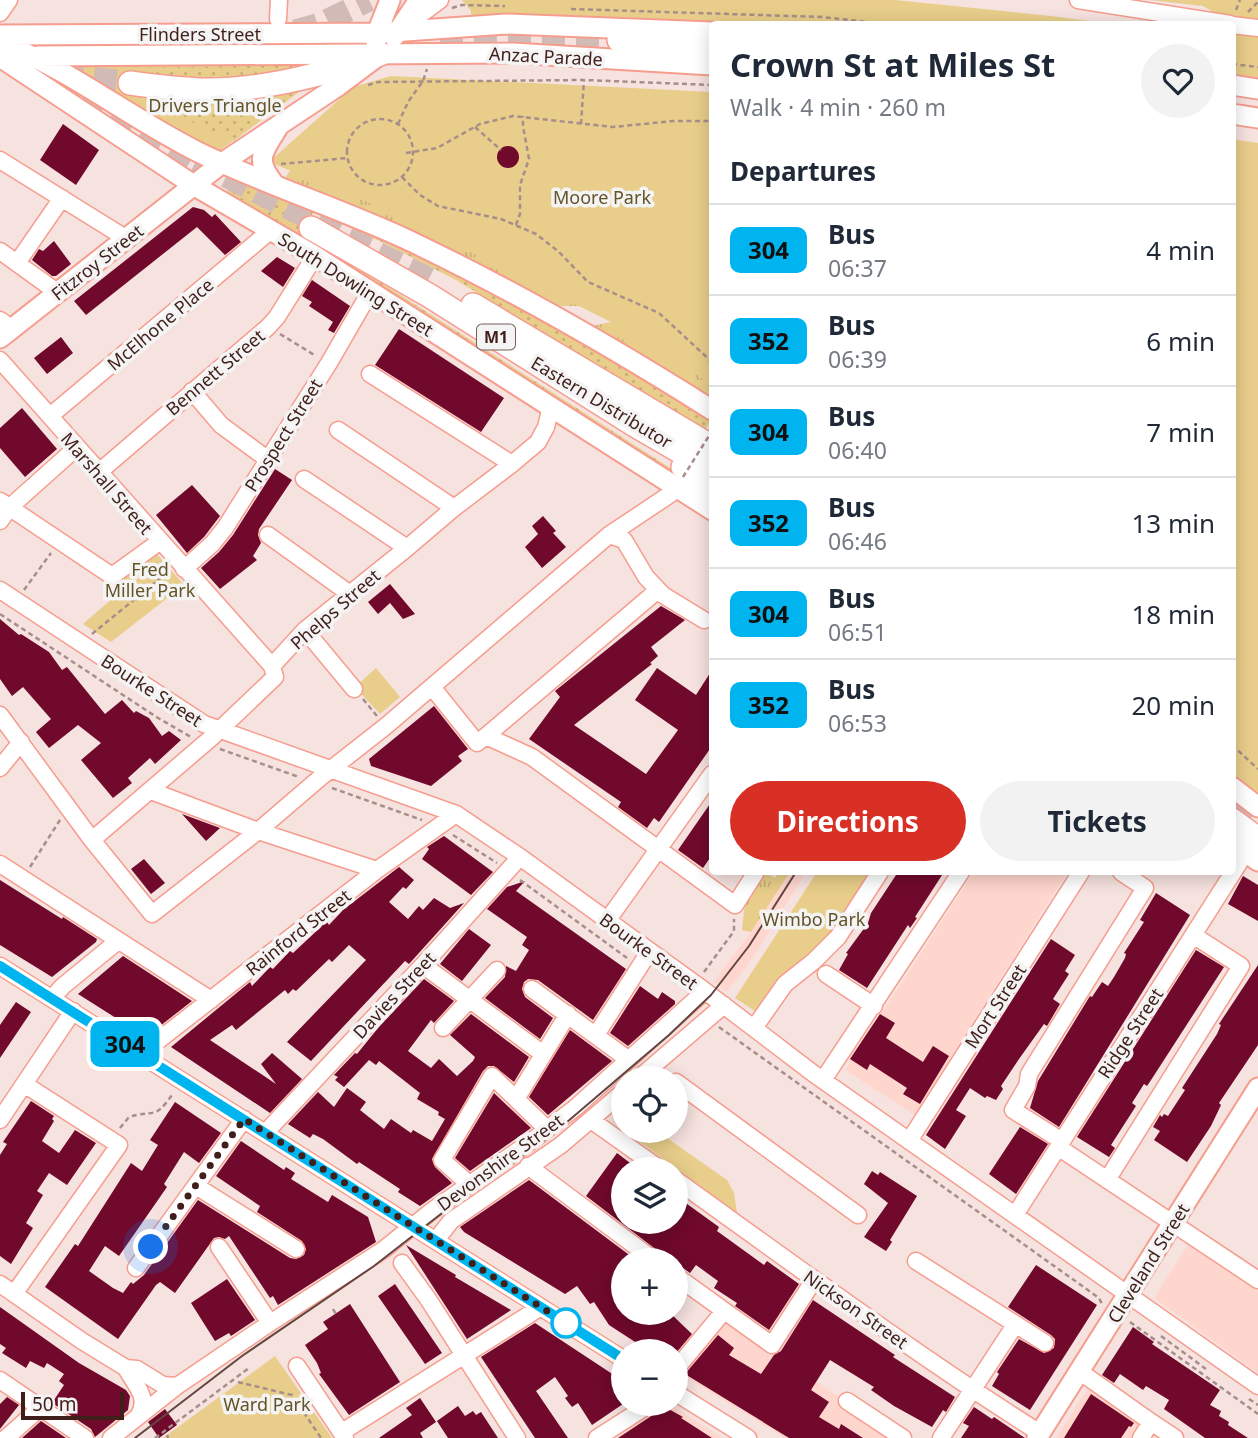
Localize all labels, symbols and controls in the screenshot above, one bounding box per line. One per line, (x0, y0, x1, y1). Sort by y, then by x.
street label: Flinders Street (139, 22, 261, 46)
street label: Anzac Parade (489, 41, 603, 71)
text: Crown St at Miles St (730, 42, 1055, 87)
button: heart (1141, 44, 1215, 118)
text: Walk · 4 min · 260 m (730, 91, 946, 123)
park label: Drivers Triangle (148, 93, 282, 117)
text: Departures (730, 153, 876, 189)
park label: Moore Park (553, 185, 651, 209)
text: Bus (828, 216, 875, 252)
street label: Fitzroy Street (46, 218, 148, 306)
street label: South Dowling Street (274, 227, 438, 342)
text: 4 min (1146, 232, 1215, 268)
text: 304 (748, 233, 789, 266)
text: 06:37 (828, 252, 887, 284)
street label: McElhone Place (102, 272, 218, 376)
text: Bus (828, 307, 875, 343)
street label: Bennett Street (160, 323, 270, 420)
text: 6 min (1146, 323, 1215, 359)
road number: M1 (477, 324, 515, 350)
text: 352 (748, 324, 789, 357)
text: 06:39 (828, 343, 887, 375)
street label: Eastern Distributor (527, 350, 677, 454)
street label: Prospect Street (239, 374, 328, 496)
text: Bus (828, 398, 875, 434)
text: 7 min (1146, 414, 1215, 450)
text: 304 (748, 415, 789, 448)
street label: Marshall Street (56, 427, 158, 540)
text: 06:40 (828, 434, 887, 466)
text: Bus (828, 489, 875, 525)
text: 13 min (1131, 505, 1215, 541)
text: 352 (748, 506, 789, 539)
text: 06:46 (828, 525, 887, 557)
park label: Fred Miller Park (105, 557, 196, 602)
street label: Phelps Street (285, 563, 385, 655)
text: Bus (828, 580, 875, 616)
text: 18 min (1131, 596, 1215, 632)
text: 304 (748, 597, 789, 630)
text: 06:51 (828, 616, 887, 648)
street label: Bourke Street (97, 648, 208, 732)
text: Bus (828, 671, 875, 707)
text: 20 min (1131, 687, 1215, 723)
text: 352 (748, 688, 789, 721)
text: 06:53 (828, 707, 887, 739)
button: Directions (730, 781, 966, 861)
button: Tickets (980, 781, 1215, 861)
street label: Rainford Street (240, 883, 356, 981)
street label: Bourke Street (595, 907, 703, 995)
park label: Wimbo Park (763, 907, 866, 931)
street label: Davies Street (347, 946, 441, 1044)
street label: Mort Street (959, 959, 1032, 1053)
street label: Ridge Street (1092, 983, 1168, 1083)
line badge: 304 (85, 1021, 165, 1067)
text: 304 (104, 1027, 146, 1060)
map controls (611, 1066, 688, 1416)
button: locate (611, 1066, 688, 1143)
street label: Devonshire Street (432, 1108, 568, 1216)
button: layers (611, 1157, 688, 1234)
street label: Cleveland Street (1102, 1198, 1195, 1327)
your location (133, 1229, 168, 1264)
button: + (611, 1248, 688, 1325)
street label: Nickson Street (799, 1264, 913, 1354)
unlabelled marker (551, 1308, 581, 1338)
button: − (611, 1339, 688, 1416)
scale bar (21, 1389, 124, 1421)
text: 50 m (32, 1391, 76, 1417)
park label: Ward Park (223, 1392, 311, 1416)

